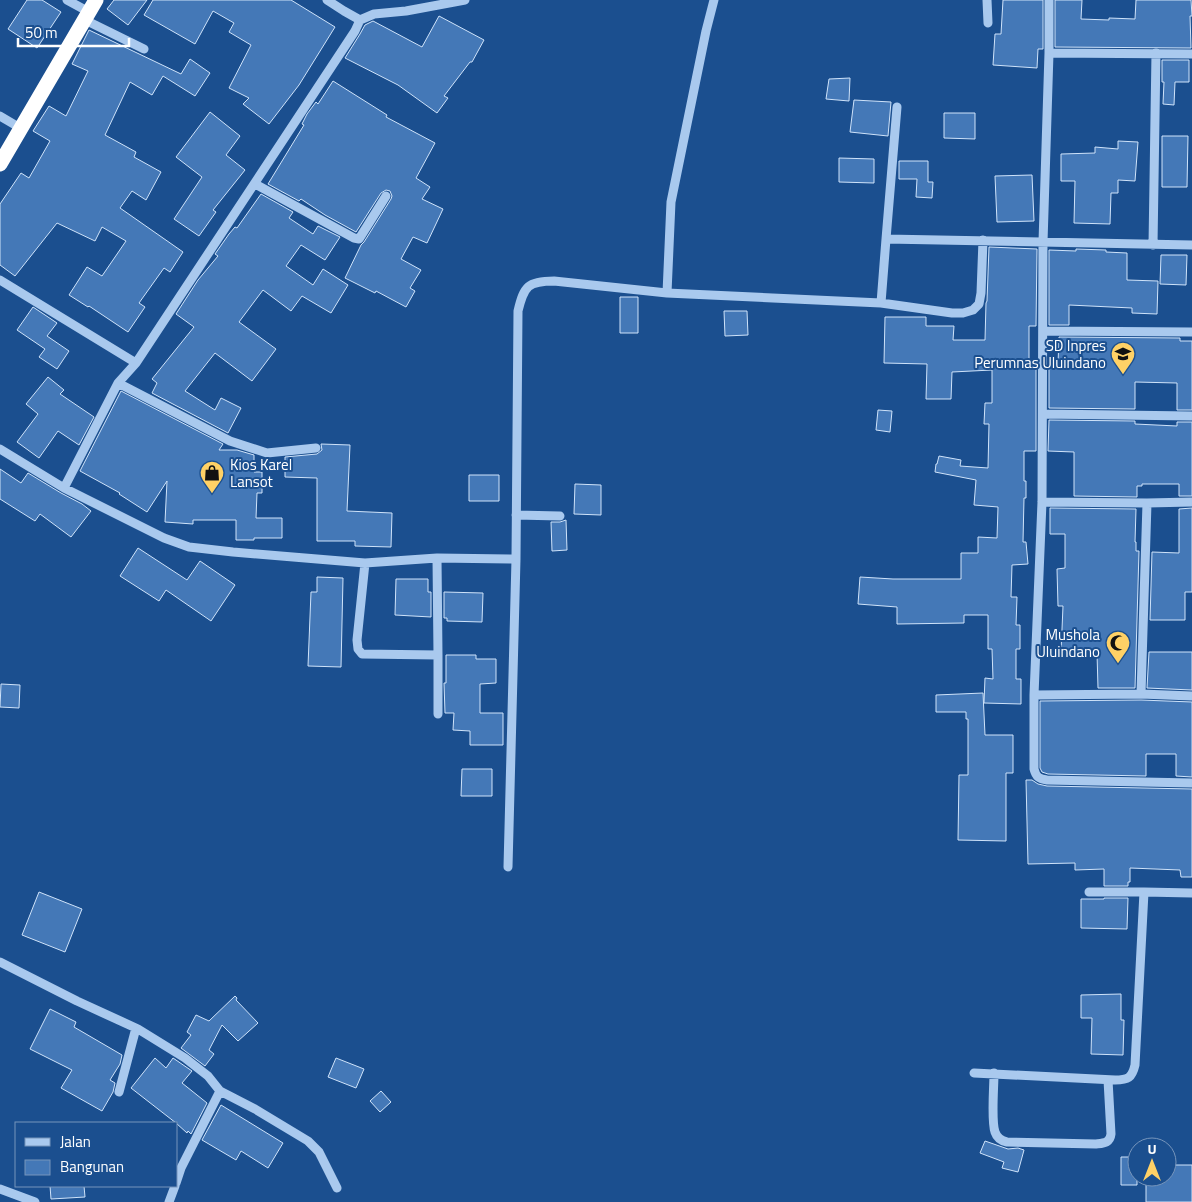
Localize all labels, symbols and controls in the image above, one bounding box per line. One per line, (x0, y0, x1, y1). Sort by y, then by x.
scale bar (18, 15, 129, 47)
text: 50 m (25, 21, 58, 44)
place label: SD Inpres Perumnas Uluindano (974, 334, 1106, 374)
school or university icon: SD Inpres Perumnas Uluindano (1110, 341, 1136, 375)
place label: Kios Karel Lansot (230, 453, 292, 493)
shop icon: Kios Karel Lansot (199, 460, 225, 494)
place label: Mushola Uluindano (1036, 623, 1100, 663)
mosque icon: Mushola Uluindano (1105, 630, 1131, 664)
legend (15, 1122, 178, 1187)
text: Jalan (60, 1130, 91, 1153)
north arrow (1127, 1137, 1177, 1187)
text: U (1147, 1138, 1157, 1159)
text: Bangunan (60, 1155, 124, 1178)

